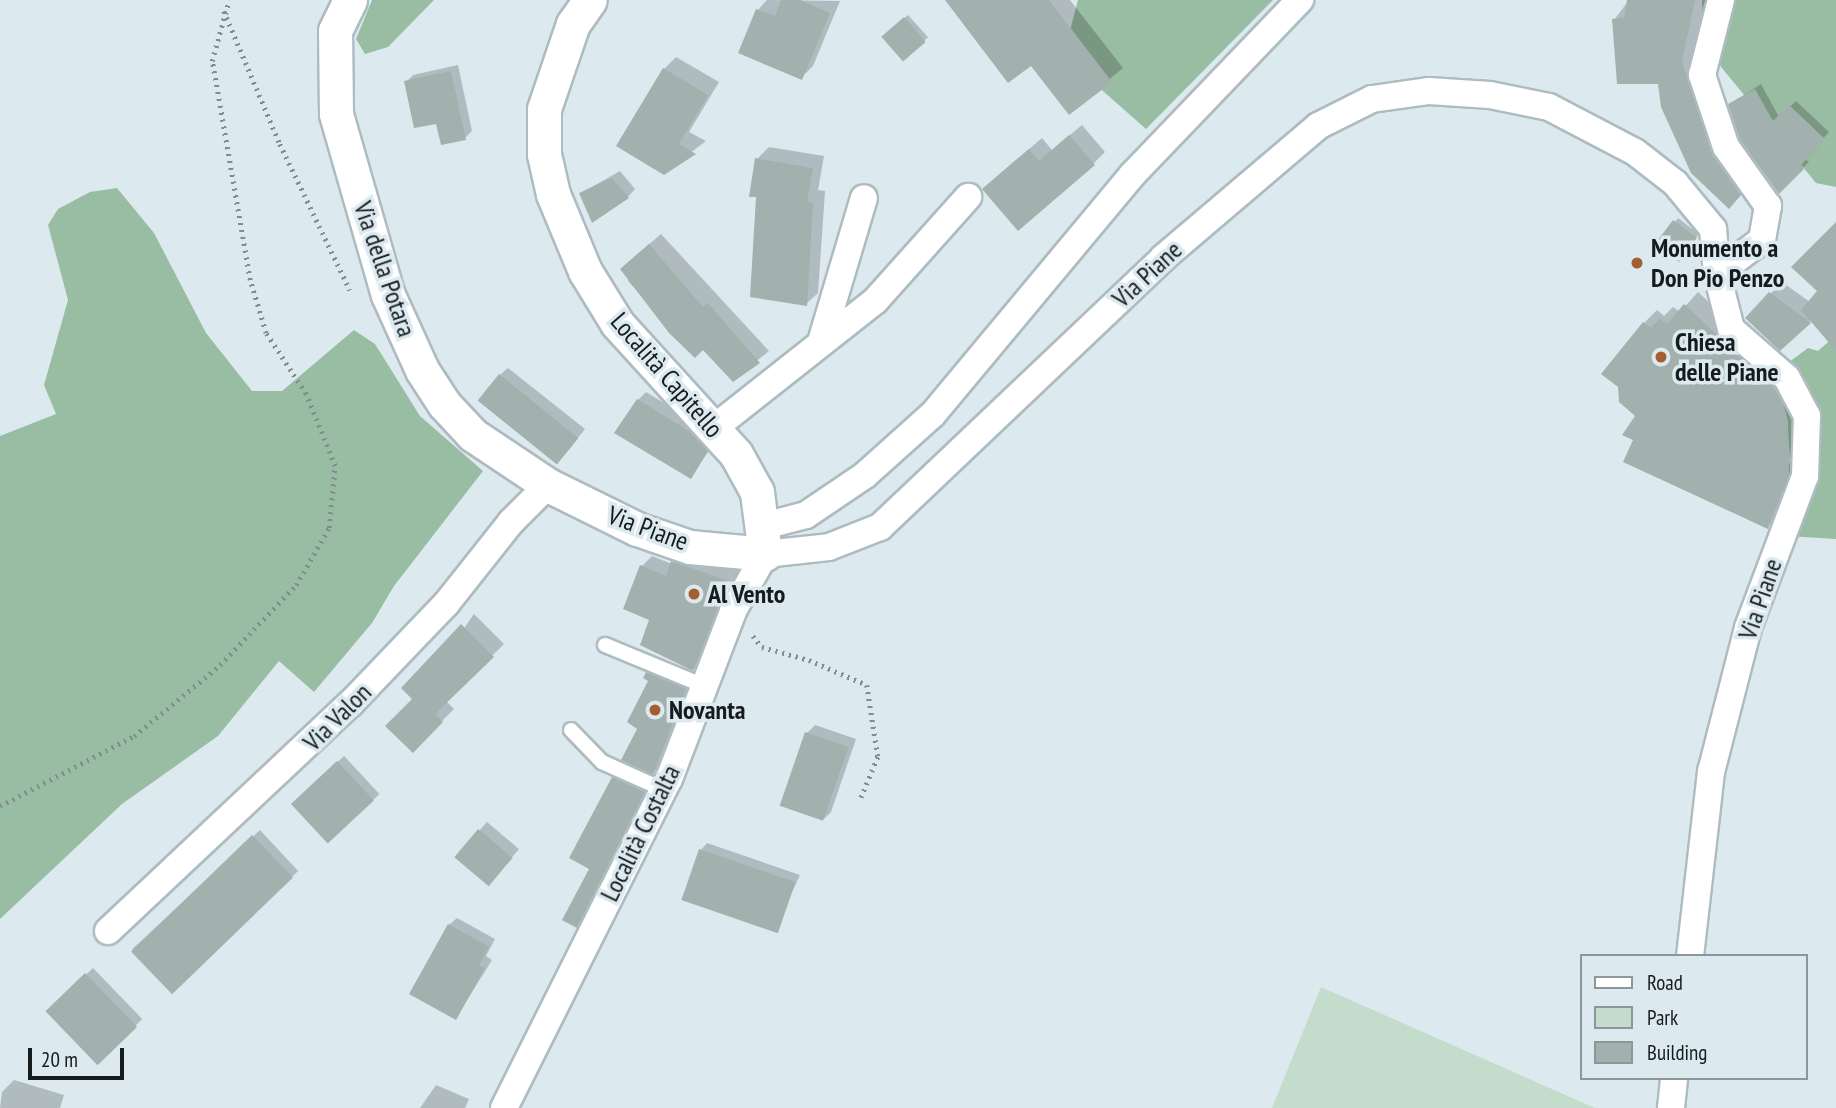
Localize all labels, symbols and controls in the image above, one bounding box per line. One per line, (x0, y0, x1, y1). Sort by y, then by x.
street label: Via della Potara (347, 197, 423, 341)
place label: Monumento a Don Pio Penzo (1651, 232, 1784, 294)
street label: Via Piane (1106, 234, 1188, 314)
marker: Monumento a Don Pio Penzo (1629, 255, 1645, 271)
street label: Località Capitello (604, 306, 730, 444)
place label: Chiesa delle Piane (1675, 326, 1779, 388)
marker: Chiesa delle Piane (1653, 349, 1669, 365)
street label: Via Piane (603, 499, 693, 557)
street label: Via Piane (1732, 554, 1788, 644)
place label: Al Vento (708, 578, 786, 610)
marker: Al Vento (686, 586, 702, 602)
street label: Via Valon (296, 676, 378, 758)
place label: Novanta (669, 694, 745, 726)
marker: Novanta (647, 702, 663, 718)
street label: Località Costalta (594, 760, 686, 906)
legend (1580, 954, 1808, 1080)
text: Road (1647, 969, 1683, 996)
text: Park (1647, 1004, 1678, 1031)
scale bar (32, 1034, 128, 1078)
text: Building (1647, 1039, 1707, 1066)
text: 20 m (41, 1046, 78, 1073)

